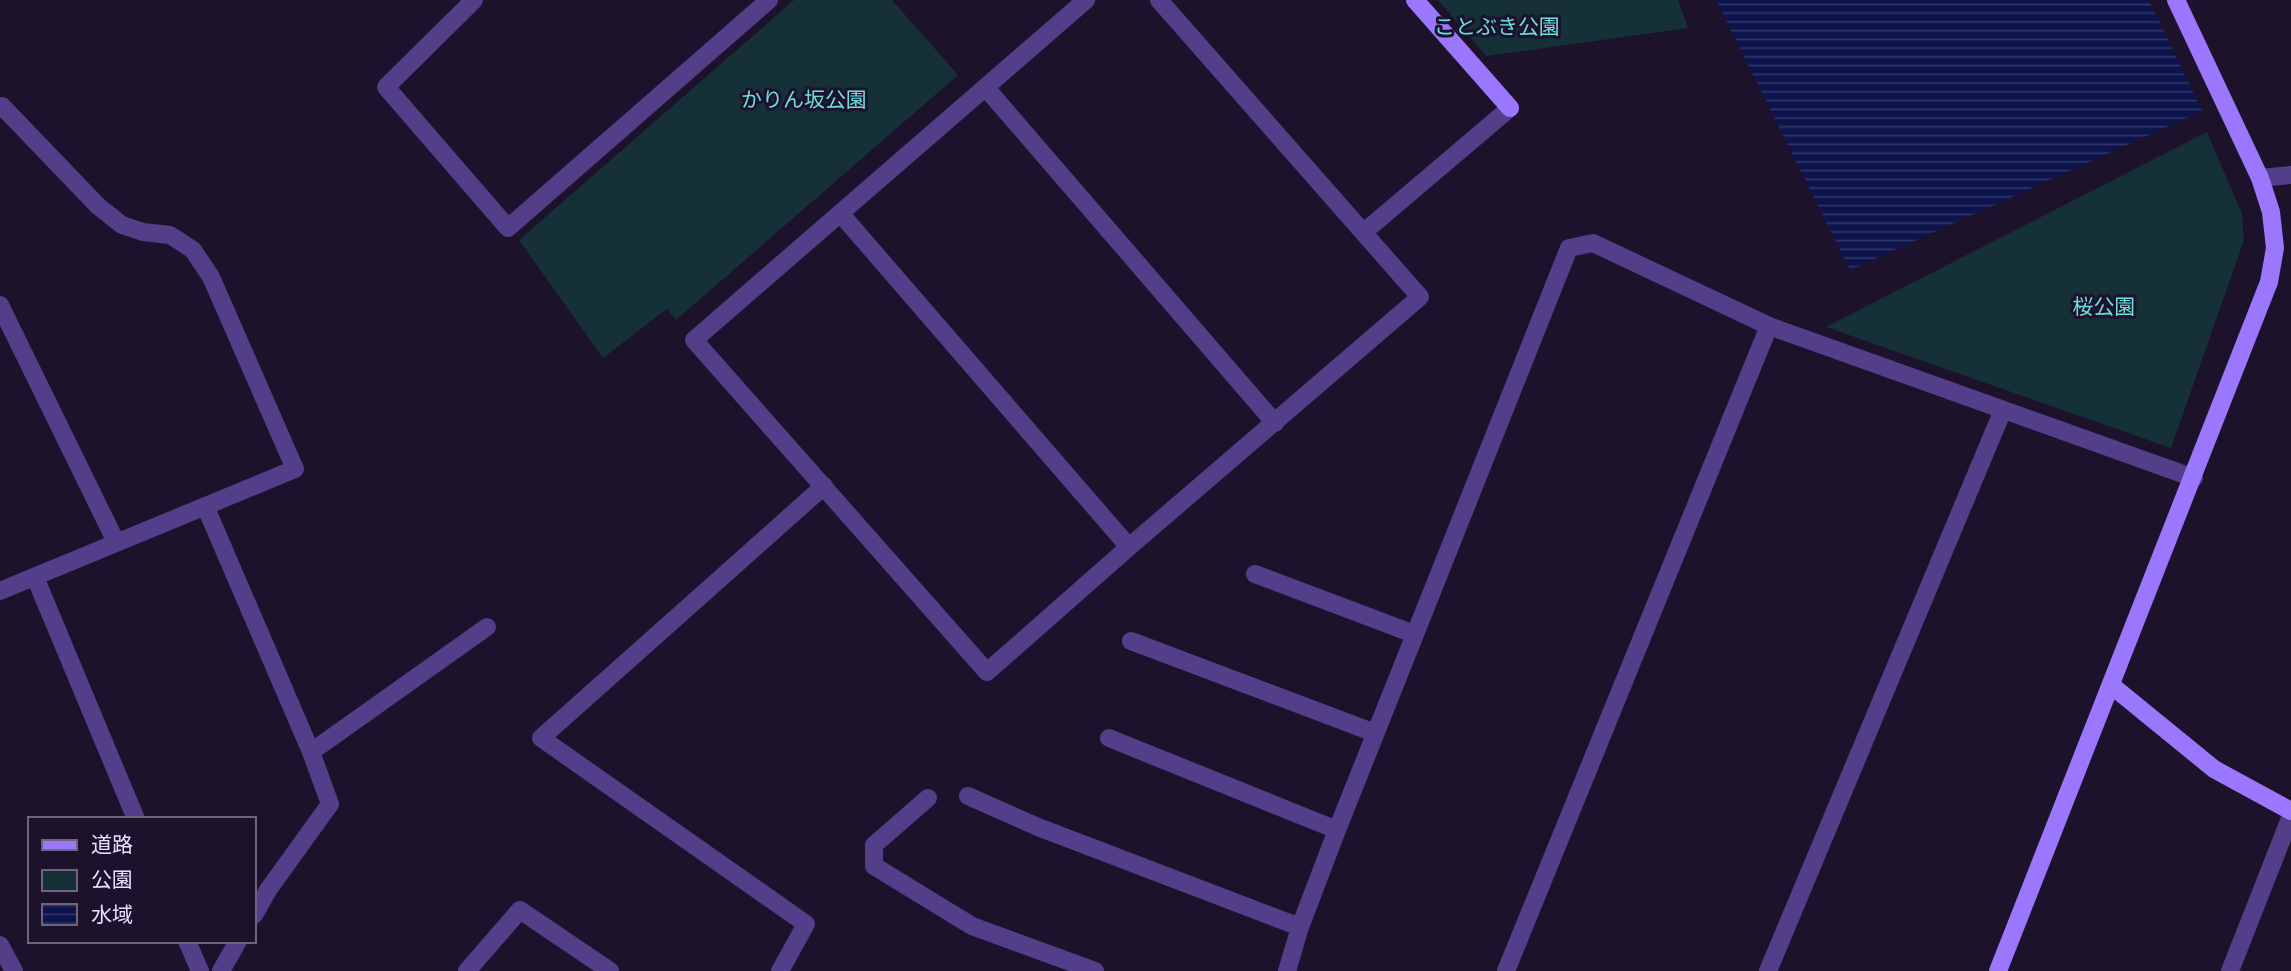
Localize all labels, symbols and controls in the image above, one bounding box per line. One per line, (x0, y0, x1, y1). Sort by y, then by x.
park label: ことぶき公園 (1434, 14, 1560, 40)
park label: かりん坂公園 (741, 87, 867, 113)
park label: 桜公園 (2073, 294, 2136, 320)
legend (28, 817, 256, 943)
text: 道路 (91, 832, 133, 858)
text: 公園 (91, 867, 133, 893)
text: 水域 (91, 902, 133, 928)

